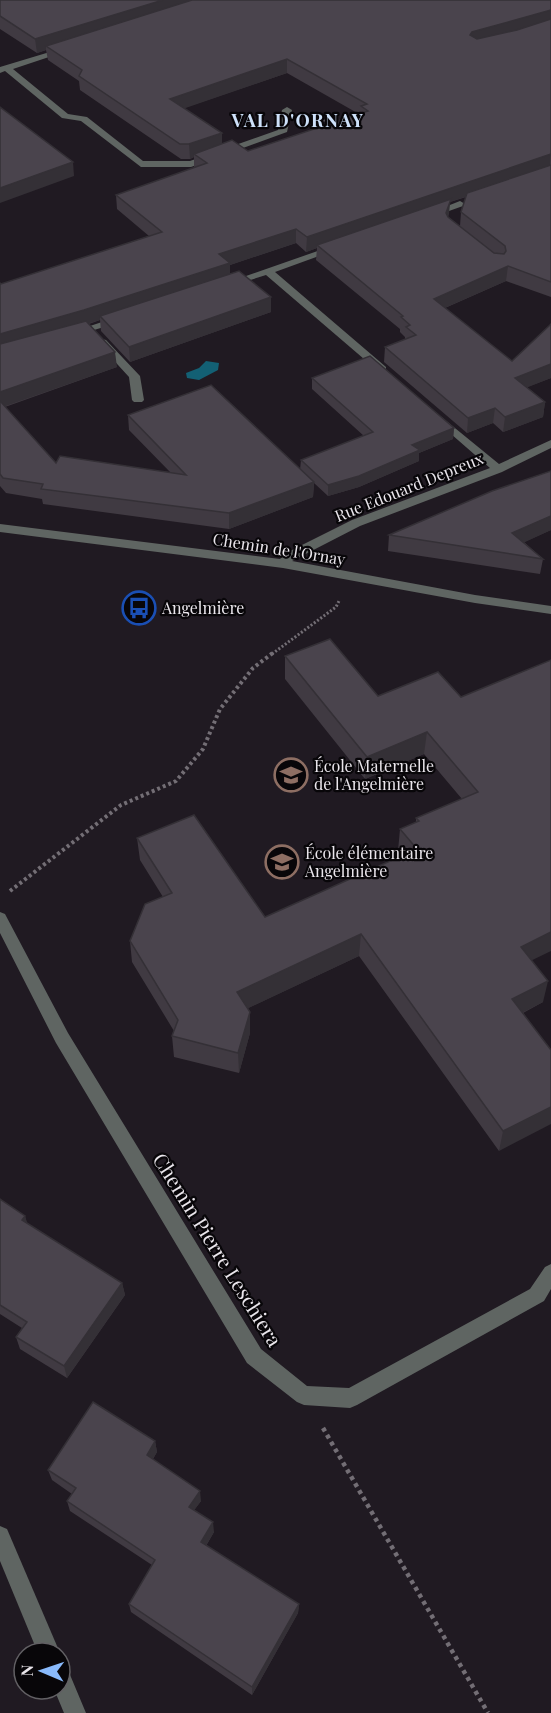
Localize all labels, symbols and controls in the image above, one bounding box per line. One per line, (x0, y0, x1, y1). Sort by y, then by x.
district label: VAL D'ORNAY (231, 108, 364, 132)
street label: Rue Edouard Depreux (331, 447, 487, 526)
street label: Chemin de l'Ornay (211, 528, 347, 569)
bus stop icon: Angelmière (121, 590, 157, 626)
place label: Angelmière (161, 597, 244, 618)
place label: École Maternelle de l'Angelmière (314, 755, 434, 794)
school or university icon: École Maternelle de l'Angelmière (273, 757, 309, 793)
place label: École élémentaire Angelmière (304, 842, 433, 881)
school or university icon: École élémentaire Angelmière (264, 844, 300, 880)
street label: Chemin Pierre Leschiera (148, 1147, 289, 1351)
north arrow (12, 1641, 72, 1701)
text: N (16, 1664, 37, 1677)

